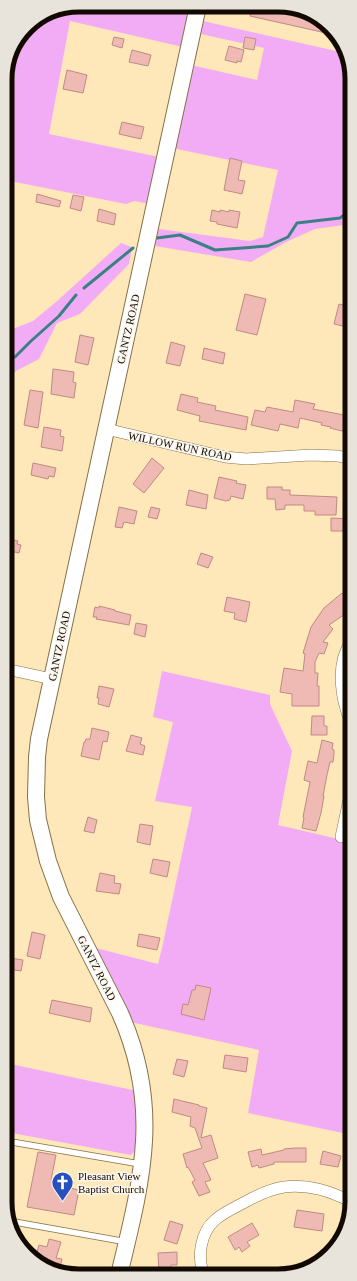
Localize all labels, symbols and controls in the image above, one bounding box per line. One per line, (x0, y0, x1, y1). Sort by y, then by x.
street label: GANTZ ROAD (114, 293, 142, 365)
street label: WILLOW RUN ROAD (127, 429, 233, 463)
street label: GANTZ ROAD (46, 610, 72, 682)
street label: GANTZ ROAD (75, 934, 119, 1002)
church icon: Pleasant View Baptist Church (49, 1169, 75, 1202)
place label: Pleasant View Baptist Church (78, 1170, 145, 1195)

